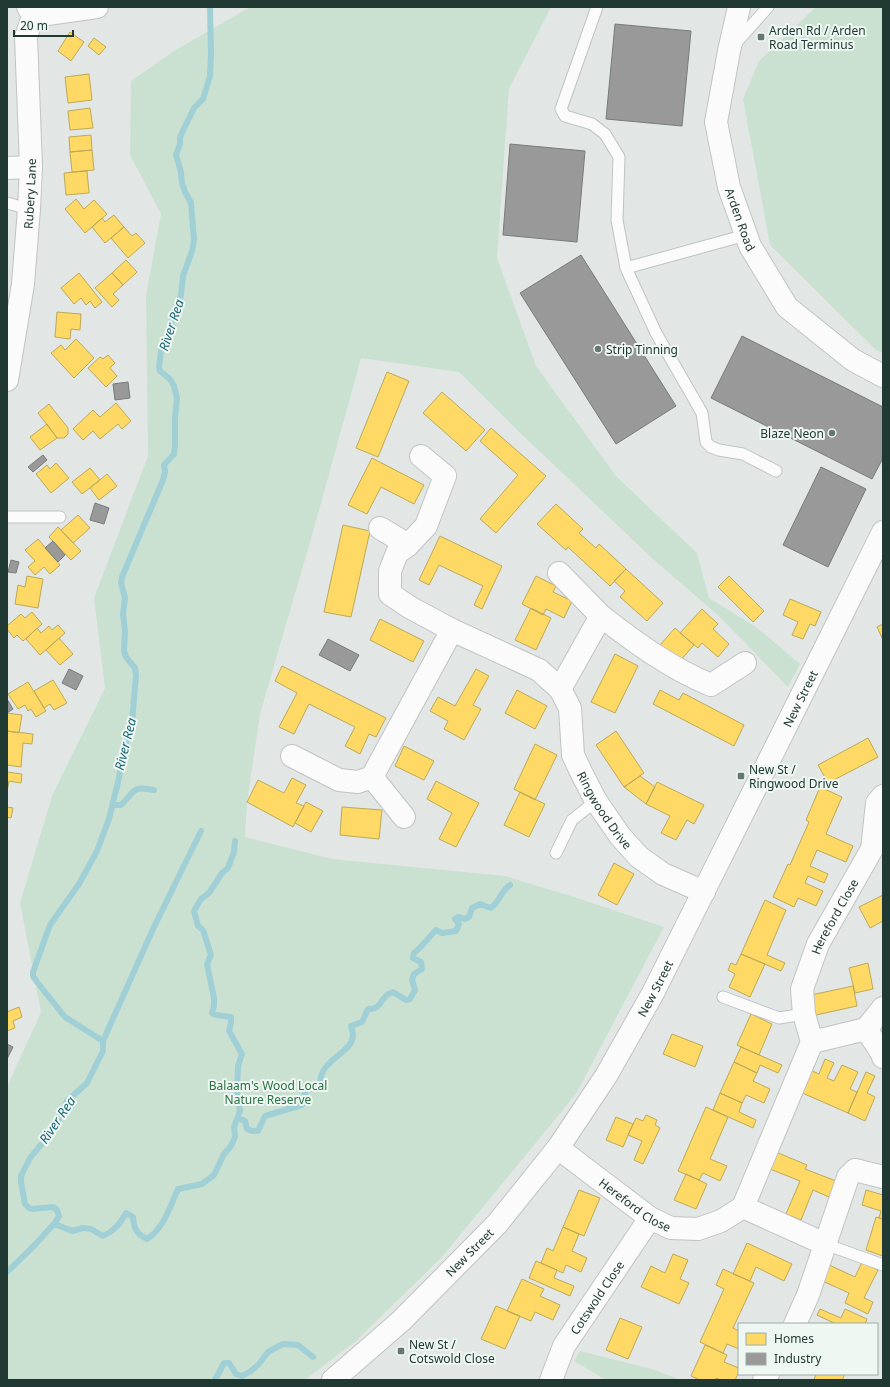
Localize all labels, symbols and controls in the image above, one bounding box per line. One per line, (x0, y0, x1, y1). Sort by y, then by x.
scale bar (14, 12, 73, 38)
text: 20 m (20, 17, 48, 34)
place label: Arden Rd / Arden Road Terminus (769, 22, 866, 53)
marker: Arden Rd / Arden Road Terminus (756, 32, 766, 42)
street label: Rubery Lane (19, 158, 40, 229)
street label: Arden Road (721, 185, 760, 254)
water label: River Rea (154, 296, 188, 353)
place label: Strip Tinning (606, 341, 678, 358)
marker: Strip Tinning (593, 344, 603, 354)
place label: Blaze Neon (760, 425, 824, 442)
marker: Blaze Neon (827, 428, 837, 438)
street label: New Street (779, 666, 822, 730)
water label: River Rea (110, 715, 140, 772)
place label: New St / Ringwood Drive (749, 761, 839, 792)
street label: Ringwood Drive (574, 768, 636, 853)
marker: New St / Ringwood Drive (736, 771, 746, 781)
street label: Hereford Close (807, 875, 862, 957)
street label: New Street (633, 956, 677, 1020)
park label: Balaam's Wood Local Nature Reserve (209, 1077, 327, 1108)
water label: River Rea (35, 1092, 80, 1147)
street label: Hereford Close (596, 1174, 674, 1235)
street label: New Street (441, 1224, 497, 1280)
street label: Cotswold Close (566, 1257, 628, 1338)
legend (738, 1323, 878, 1375)
text: Homes (774, 1330, 814, 1347)
place label: New St / Cotswold Close (409, 1336, 495, 1367)
marker: New St / Cotswold Close (396, 1346, 406, 1356)
text: Industry (774, 1350, 822, 1367)

